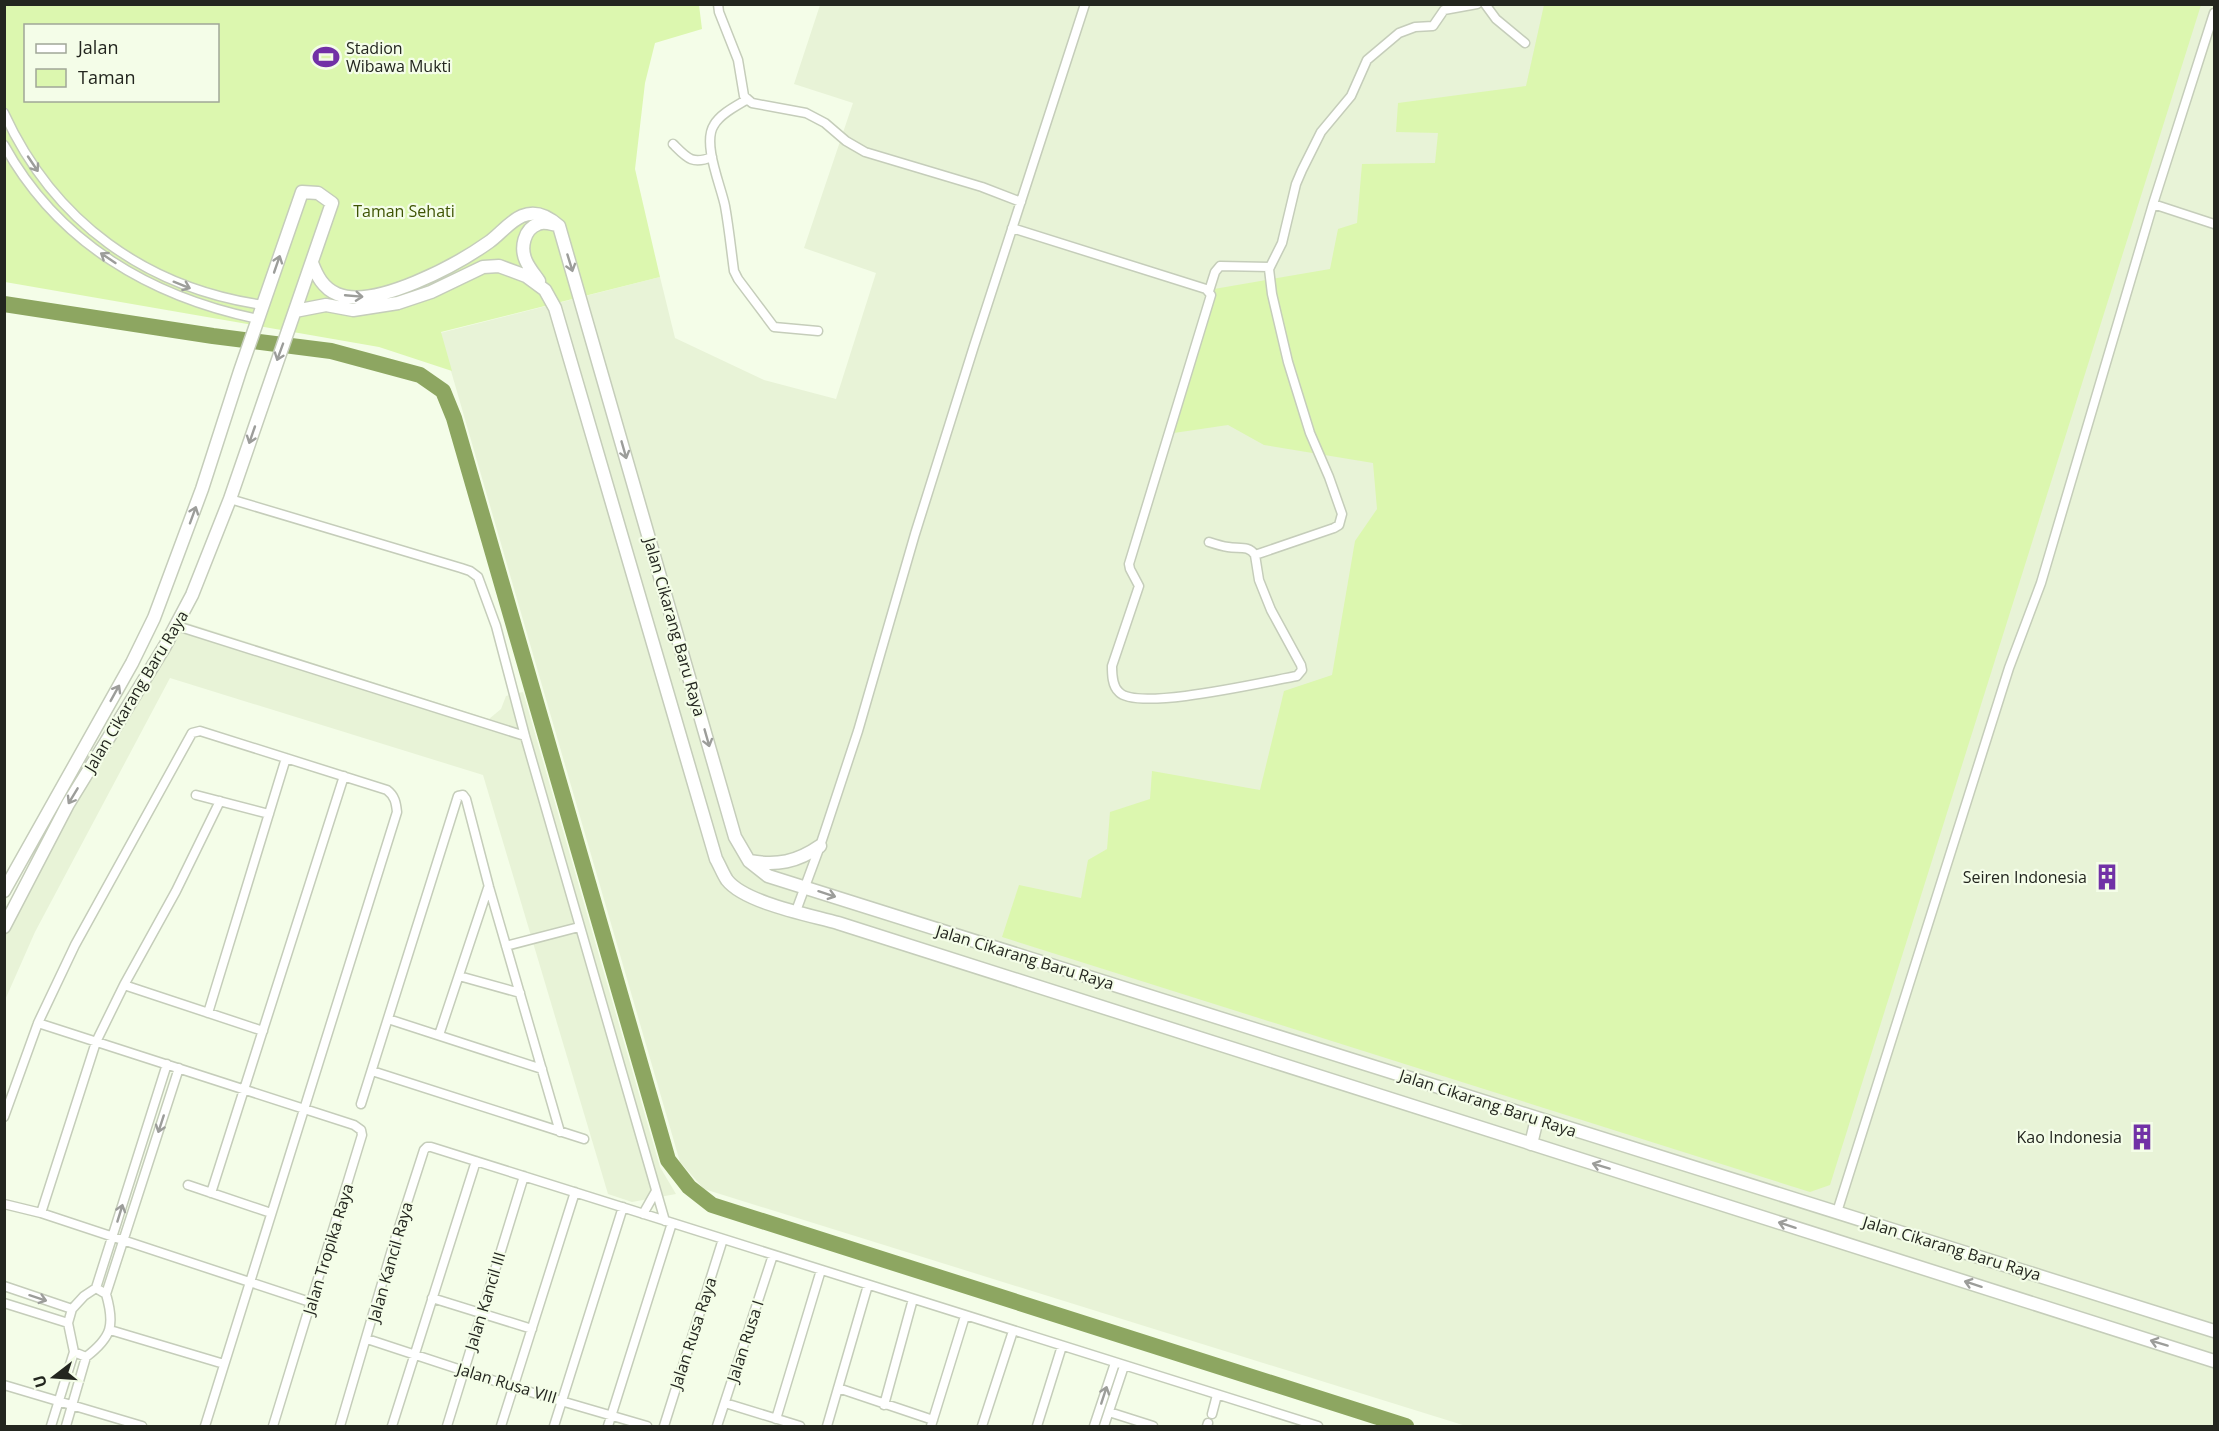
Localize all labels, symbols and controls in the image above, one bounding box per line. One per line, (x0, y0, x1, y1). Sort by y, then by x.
legend (24, 24, 219, 102)
text: Jalan (76, 35, 118, 59)
place label: Stadion Wibawa Mukti (346, 37, 451, 77)
sports icon: Stadion Wibawa Mukti (311, 42, 341, 72)
text: Taman (78, 65, 136, 89)
one-way arrow (26, 156, 39, 173)
park label: Taman Sehati (353, 200, 455, 222)
one-way arrow (100, 252, 117, 264)
one-way arrow (566, 253, 577, 272)
one-way arrow (272, 255, 283, 274)
one-way arrow (172, 280, 191, 291)
one-way arrow (343, 291, 363, 302)
one-way arrow (274, 343, 285, 361)
one-way arrow (245, 425, 256, 444)
one-way arrow (619, 440, 631, 459)
one-way arrow (188, 506, 199, 525)
street label: Jalan Cikarang Baru Raya (638, 533, 711, 719)
street label: Jalan Cikarang Baru Raya (78, 606, 193, 778)
one-way arrow (109, 685, 121, 702)
one-way arrow (702, 729, 713, 748)
one-way arrow (67, 787, 79, 804)
building icon: Seiren Indonesia (2092, 862, 2122, 892)
place label: Seiren Indonesia (1963, 866, 2087, 888)
one-way arrow (817, 889, 836, 900)
street label: Jalan Cikarang Baru Raya (931, 919, 1117, 995)
street label: Jalan Cikarang Baru Raya (1395, 1063, 1579, 1142)
one-way arrow (154, 1114, 165, 1133)
building icon: Kao Indonesia (2127, 1122, 2157, 1152)
place label: Kao Indonesia (2016, 1126, 2122, 1148)
one-way arrow (1592, 1160, 1611, 1171)
street label: Jalan Tropika Raya (297, 1181, 358, 1319)
street label: Jalan Kancil Raya (362, 1199, 418, 1327)
one-way arrow (115, 1204, 126, 1223)
street label: Jalan Cikarang Baru Raya (1858, 1210, 2044, 1286)
one-way arrow (1778, 1219, 1797, 1230)
street label: Jalan Kancil III (459, 1249, 510, 1355)
street label: Jalan Rusa Raya (664, 1274, 721, 1394)
one-way arrow (1964, 1278, 1983, 1289)
one-way arrow (28, 1293, 47, 1304)
street label: Jalan Rusa I (721, 1297, 769, 1387)
one-way arrow (2150, 1337, 2169, 1348)
north arrow (24, 1347, 84, 1407)
street label: Jalan Rusa VIII (452, 1357, 560, 1409)
text: U (27, 1372, 52, 1390)
one-way arrow (1100, 1386, 1111, 1405)

